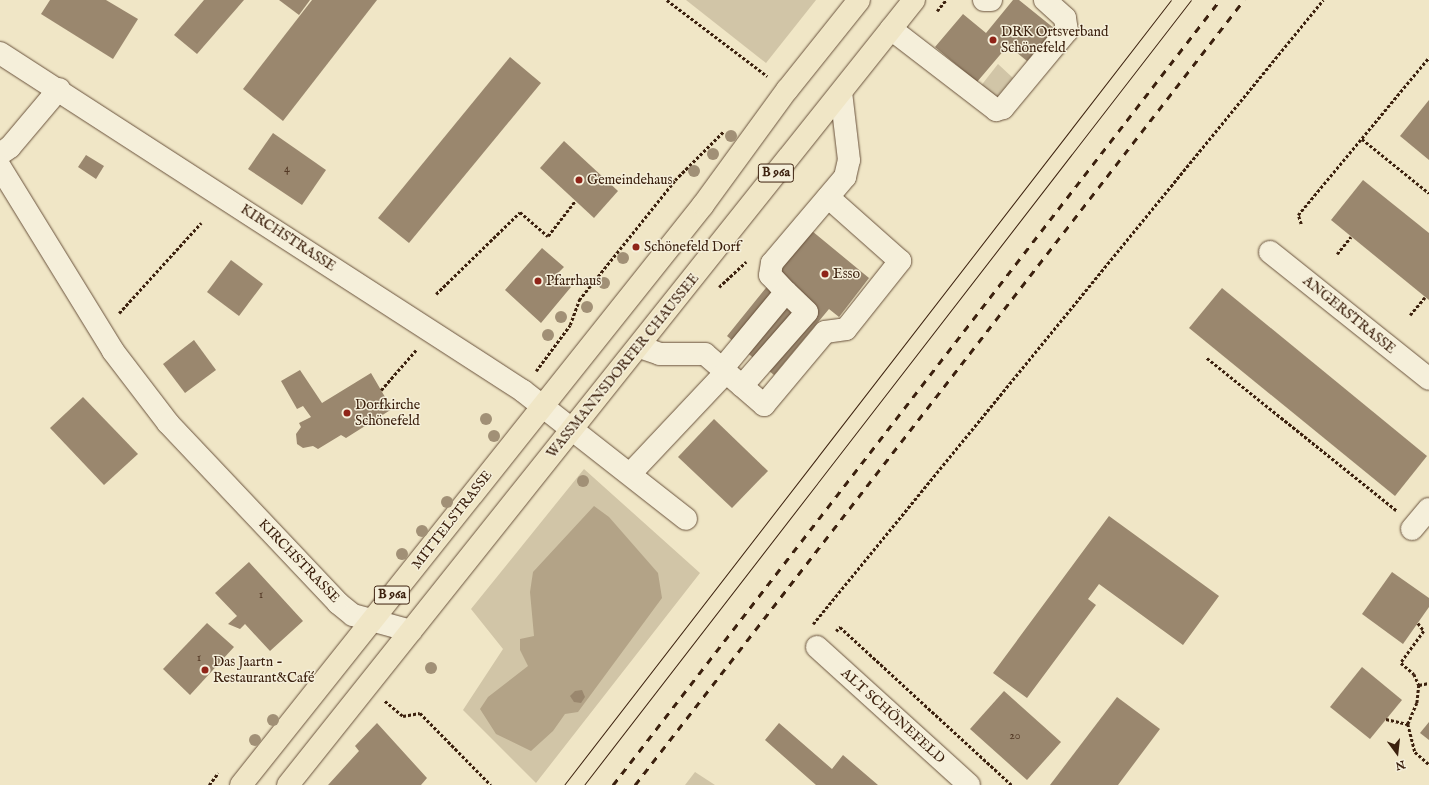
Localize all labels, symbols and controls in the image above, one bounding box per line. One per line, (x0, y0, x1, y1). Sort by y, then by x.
place label: DRK Ortsverband Schönefeld (1001, 24, 1108, 56)
marker: DRK Ortsverband Schönefeld (988, 35, 998, 45)
house number: 4 (284, 162, 290, 176)
road number: B 96a (757, 162, 795, 184)
place label: Gemeindehaus (587, 172, 673, 188)
marker: Gemeindehaus (574, 175, 584, 185)
street label: KIRCHSTRASSE (237, 201, 339, 275)
place label: Schönefeld Dorf (644, 239, 741, 255)
marker: Schönefeld Dorf (631, 242, 641, 252)
place label: Esso (833, 266, 860, 282)
marker: Esso (820, 269, 830, 279)
street label: WASSMANNSDORFER CHAUSSEE (543, 270, 703, 462)
place label: Pfarrhaus (546, 273, 601, 289)
street label: ANGERSTRASSE (1299, 273, 1399, 357)
marker: Pfarrhaus (533, 276, 543, 286)
place label: Dorfkirche Schönefeld (355, 397, 420, 430)
marker: Dorfkirche Schönefeld (342, 408, 352, 418)
street label: MITTELSTRASSE (408, 467, 496, 573)
street label: KIRCHSTRASSE (255, 516, 343, 606)
road number: B 96a (373, 584, 411, 606)
house number: 1 (259, 588, 263, 602)
house number: 1 (197, 651, 201, 665)
place label: Das Jaartn - Restaurant&Café (213, 654, 314, 686)
marker: Das Jaartn - Restaurant&Café (200, 665, 210, 675)
street label: ALT SCHÖNEFELD (838, 665, 948, 767)
house number: 20 (1009, 729, 1021, 743)
north arrow (1377, 733, 1417, 773)
text: N (1394, 757, 1407, 773)

